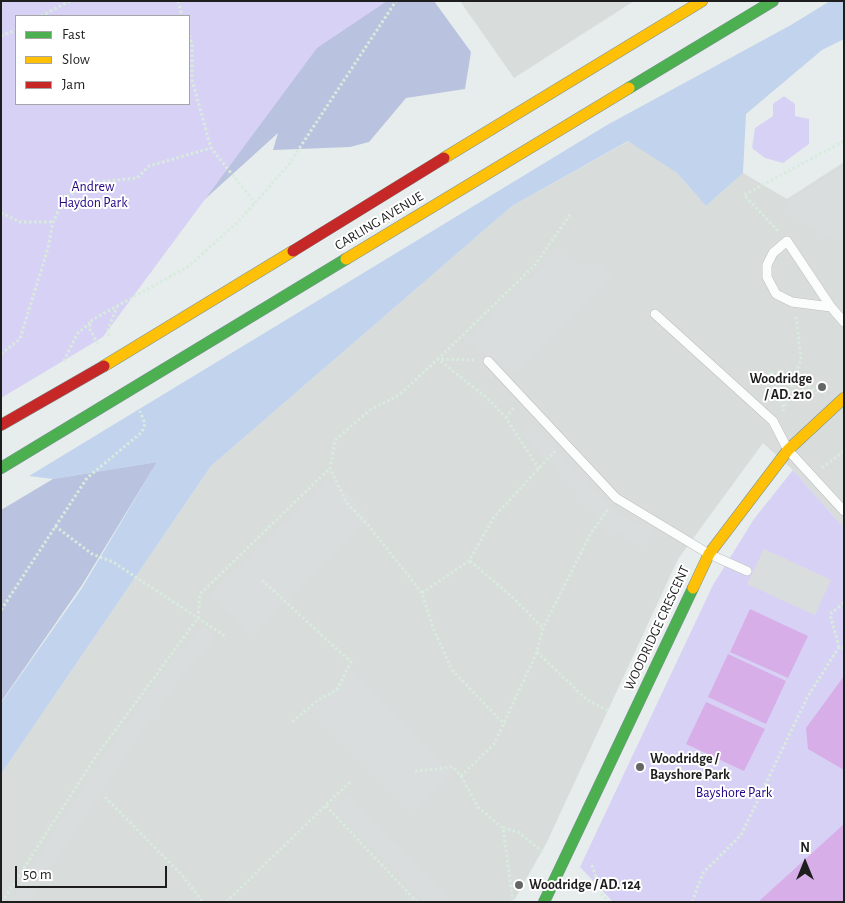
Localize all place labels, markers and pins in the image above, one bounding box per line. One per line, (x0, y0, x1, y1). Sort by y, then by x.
place label: Woodridge / AD. 210 (749, 371, 812, 404)
marker: Woodridge / AD. 210 (816, 381, 828, 393)
place label: Woodridge / Bayshore Park (650, 751, 730, 784)
marker: Woodridge / Bayshore Park (634, 761, 646, 773)
place label: Woodridge / AD. 124 (529, 877, 641, 893)
marker: Woodridge / AD. 124 (513, 879, 525, 891)

